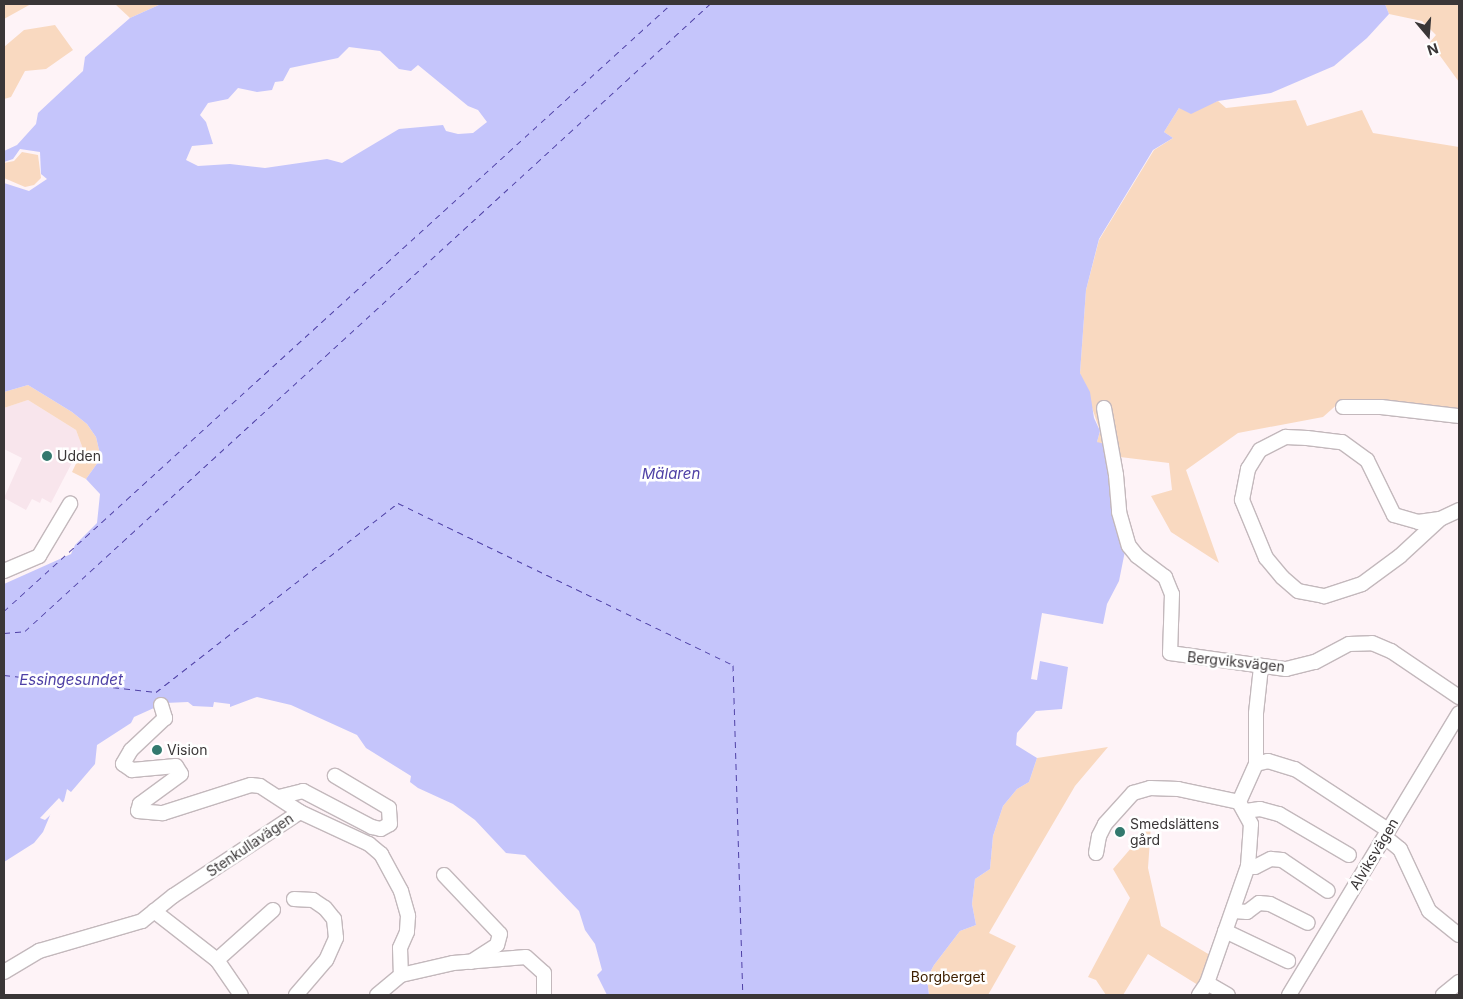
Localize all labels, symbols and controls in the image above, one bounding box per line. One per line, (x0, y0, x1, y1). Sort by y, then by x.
north arrow (1403, 10, 1453, 60)
text: N (1425, 40, 1440, 59)
place label: Udden (57, 448, 101, 464)
marker: Udden (41, 450, 53, 462)
water label: Mälaren (642, 465, 700, 483)
street label: Bergviksvägen (1186, 649, 1286, 675)
water label: Essingesundet (19, 671, 123, 689)
place label: Vision (167, 742, 207, 758)
marker: Vision (151, 744, 163, 756)
street label: Stenkullavägen (203, 810, 297, 880)
street label: Alviksvägen (1346, 815, 1402, 893)
place label: Smedslättens gård (1130, 816, 1219, 849)
marker: Smedslättens gård (1114, 826, 1126, 838)
park label: Borgberget (911, 969, 985, 985)

